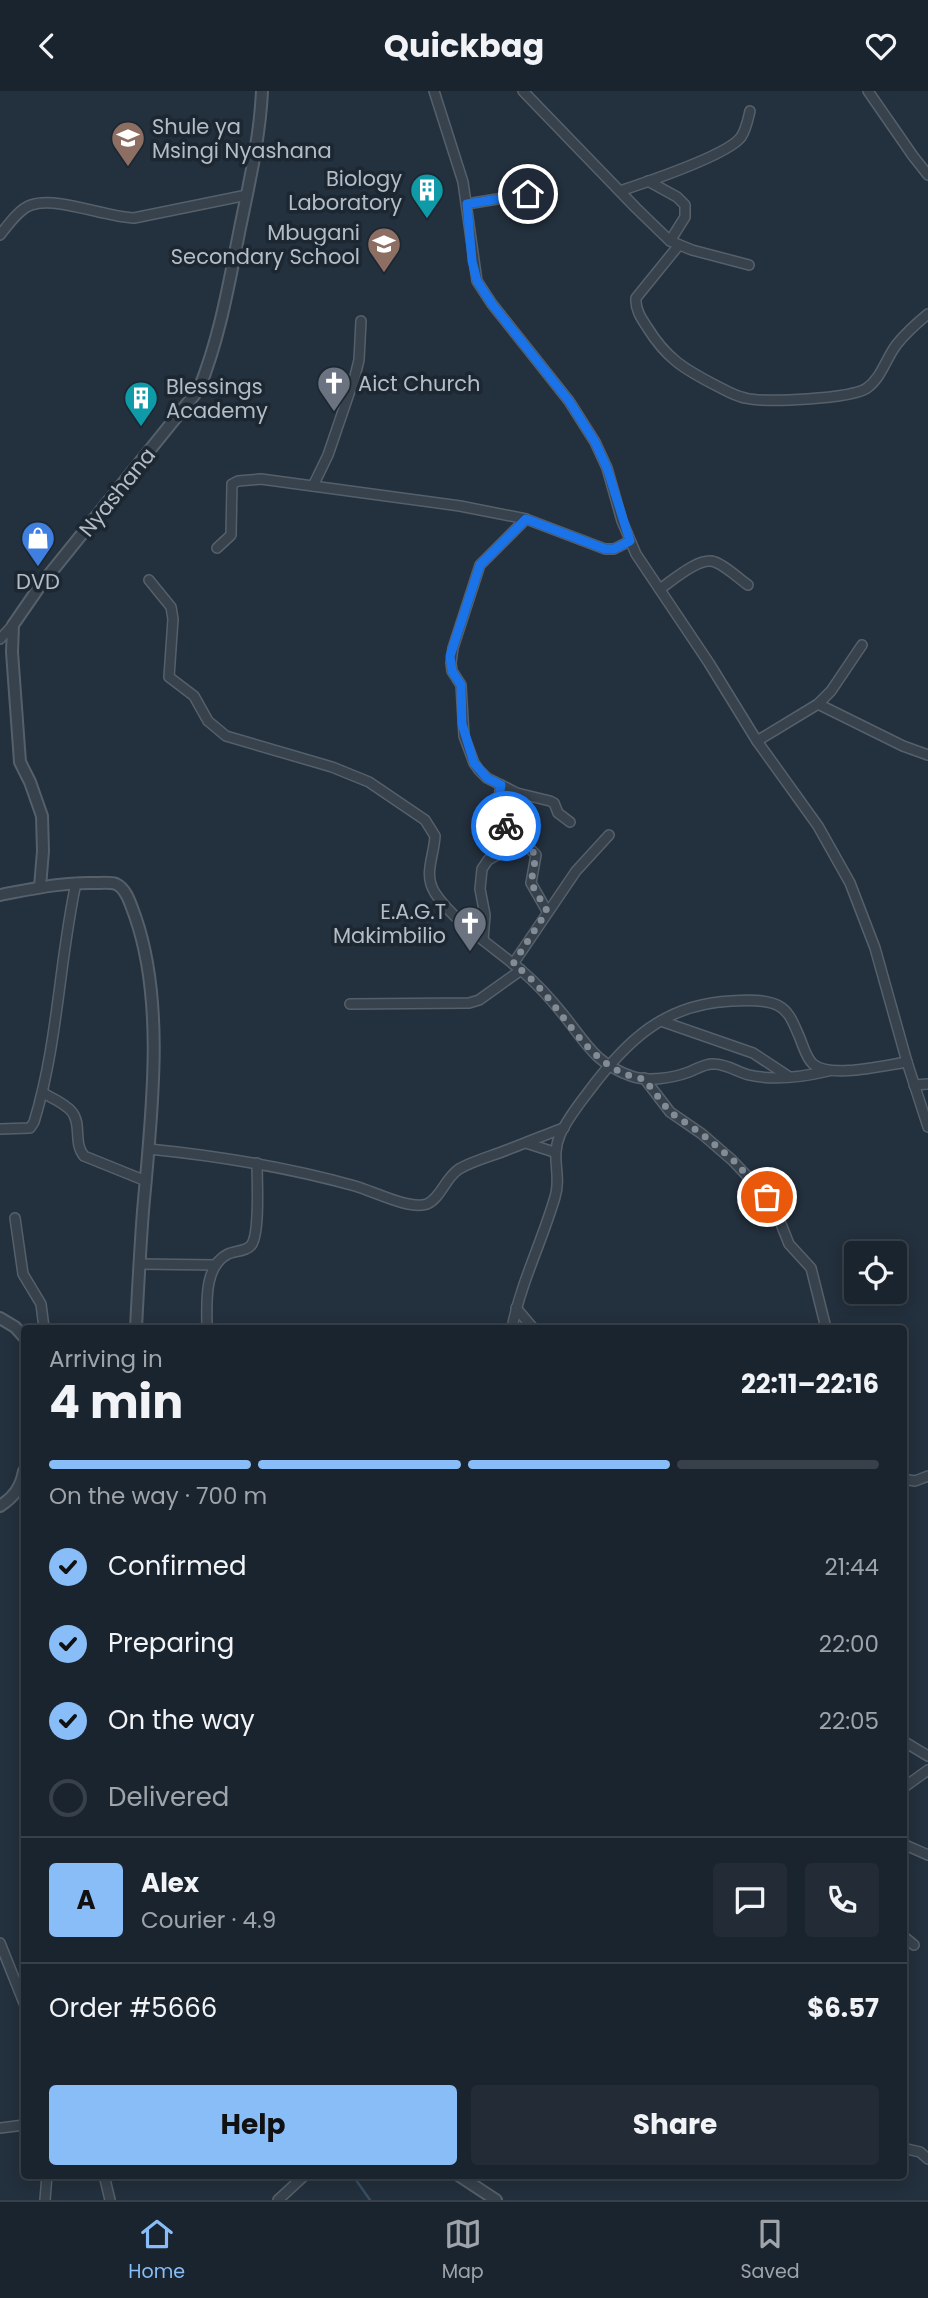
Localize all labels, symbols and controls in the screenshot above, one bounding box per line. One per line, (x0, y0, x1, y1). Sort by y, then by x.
text: Quickbag (384, 23, 544, 68)
icon: back (28, 27, 66, 65)
icon: heart (862, 27, 900, 65)
place label: Shule ya Msingi Nyashana (152, 112, 332, 165)
school or university icon: Shule ya Msingi Nyashana (109, 119, 147, 168)
place label: Biology Laboratory (288, 164, 402, 217)
pin (498, 164, 558, 224)
building icon: Biology Laboratory (408, 171, 446, 220)
icon: home (509, 175, 547, 213)
place label: Mbugani Secondary School (171, 218, 360, 271)
school or university icon: Mbugani Secondary School (365, 225, 403, 274)
church icon: Aict Church (315, 364, 353, 413)
place label: Aict Church (358, 369, 480, 398)
place label: Blessings Academy (166, 372, 268, 425)
building icon: Blessings Academy (122, 379, 160, 428)
street label: Nyashana (72, 441, 162, 543)
shop icon: DVD (19, 519, 57, 568)
place label: DVD (16, 567, 60, 596)
courier (471, 791, 541, 861)
icon: bike (487, 807, 525, 845)
place label: E.A.G.T Makimbilio (333, 897, 446, 950)
church icon: E.A.G.T Makimbilio (451, 904, 489, 953)
pin (737, 1167, 797, 1227)
icon: bag (748, 1178, 786, 1216)
map controls (844, 1241, 907, 1304)
button: locate (844, 1241, 907, 1304)
text: Arriving in (49, 1343, 163, 1375)
text: 22:11–22:16 (741, 1366, 879, 1402)
text: 4 min (49, 1370, 183, 1434)
text: On the way · 700 m (49, 1480, 267, 1512)
icon: check (49, 1548, 87, 1586)
text: Confirmed (108, 1548, 246, 1584)
text: 21:44 (825, 1551, 879, 1583)
icon: check (49, 1625, 87, 1663)
text: Preparing (108, 1625, 234, 1661)
text: 22:00 (819, 1628, 879, 1660)
icon: check (49, 1702, 87, 1740)
text: On the way (108, 1702, 255, 1738)
text: 22:05 (819, 1705, 879, 1737)
text: Delivered (108, 1779, 229, 1815)
button: chat (713, 1863, 787, 1937)
button: phone (805, 1863, 879, 1937)
text: Alex (141, 1865, 199, 1901)
text: A (76, 1882, 96, 1918)
text: Courier · 4.9 (141, 1904, 276, 1936)
text: Order #5666 (49, 1990, 217, 2026)
text: $6.57 (807, 1990, 879, 2026)
button: Help (49, 2085, 457, 2165)
button: Share (471, 2085, 879, 2165)
tab: Home (128, 2215, 185, 2286)
tab: Map (442, 2215, 484, 2286)
tab: Saved (740, 2215, 800, 2286)

